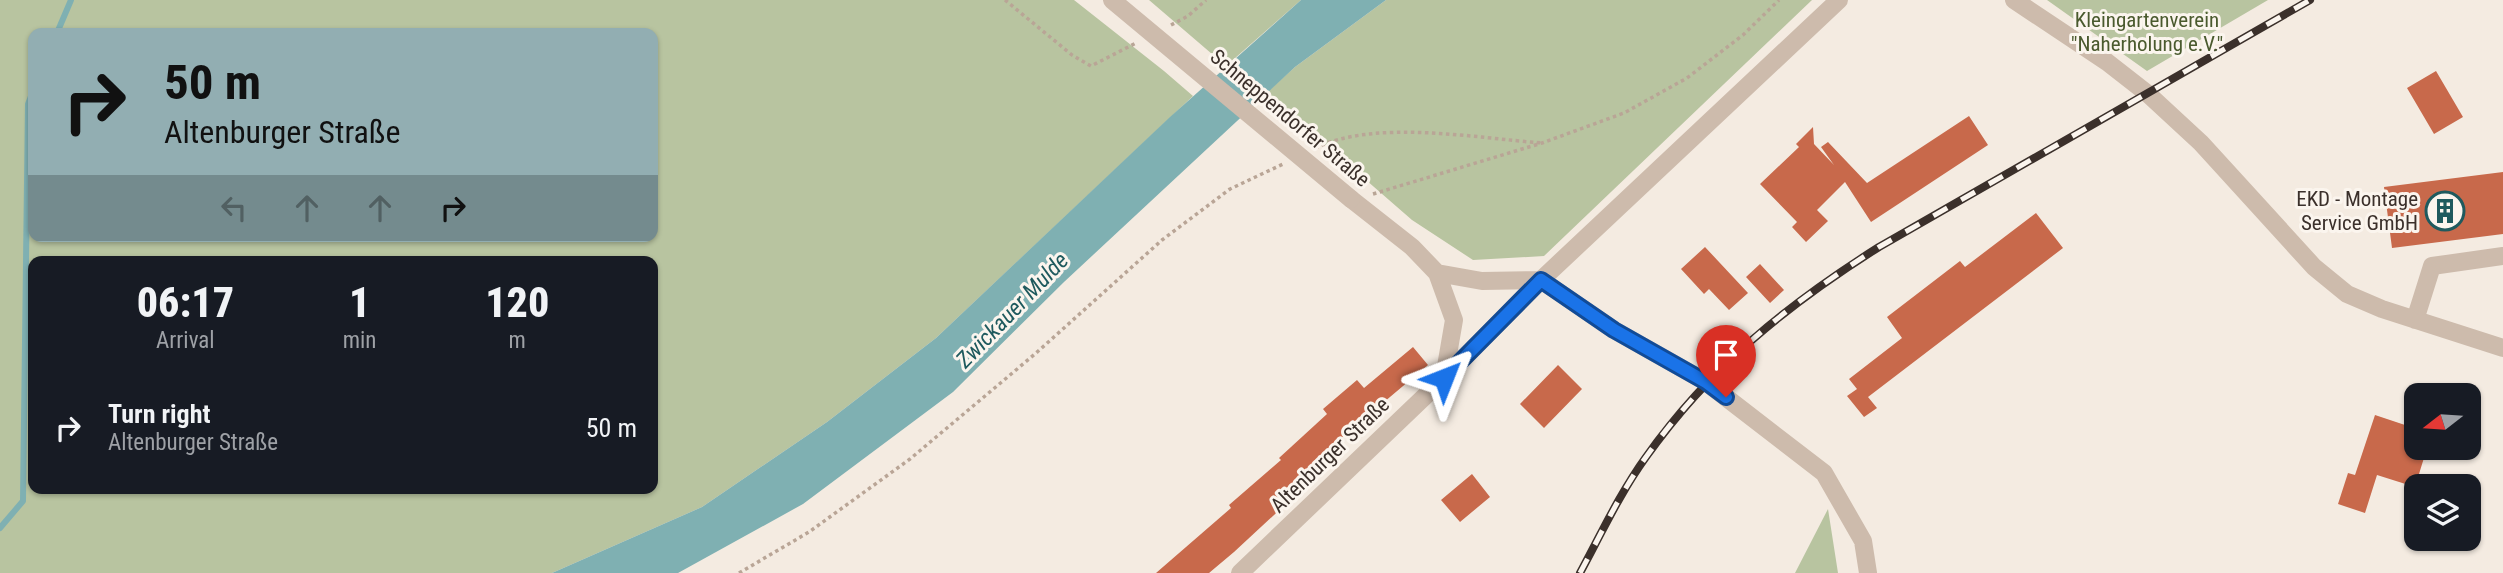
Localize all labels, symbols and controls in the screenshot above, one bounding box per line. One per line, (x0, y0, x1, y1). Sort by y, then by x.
park label: Kleingartenverein "Naherholung e.V." (2071, 8, 2223, 56)
street label: Schneppendorfer Straße (1206, 44, 1375, 192)
text: 50 m (164, 54, 261, 111)
icon: right (49, 56, 140, 147)
text: Altenburger Straße (164, 113, 401, 151)
place label: EKD - Montage Service GmbH (2296, 187, 2418, 235)
icon: left (215, 189, 253, 227)
icon: ahead (288, 189, 326, 227)
icon: ahead (361, 189, 399, 227)
icon: right (434, 189, 472, 227)
building icon: EKD - Montage Service GmbH (2424, 190, 2466, 232)
water label: Zwickauer Mulde (950, 247, 1074, 374)
text: 06:17 (137, 278, 234, 327)
text: 1 (349, 278, 370, 327)
text: 120 (485, 278, 549, 327)
pin (1696, 325, 1756, 397)
text: Arrival (156, 327, 215, 354)
text: min (343, 327, 376, 354)
text: m (509, 327, 526, 354)
icon: arrive (1707, 336, 1745, 374)
position arrow (1407, 341, 1481, 415)
north arrow (2404, 383, 2482, 460)
map controls (2404, 383, 2481, 551)
street label: Altenburger Straße (1266, 392, 1394, 518)
text: Turn right (108, 399, 210, 429)
icon: right (49, 409, 87, 447)
text: 50 m (586, 413, 637, 443)
text: Altenburger Straße (108, 429, 278, 456)
button: layers (2404, 474, 2481, 551)

